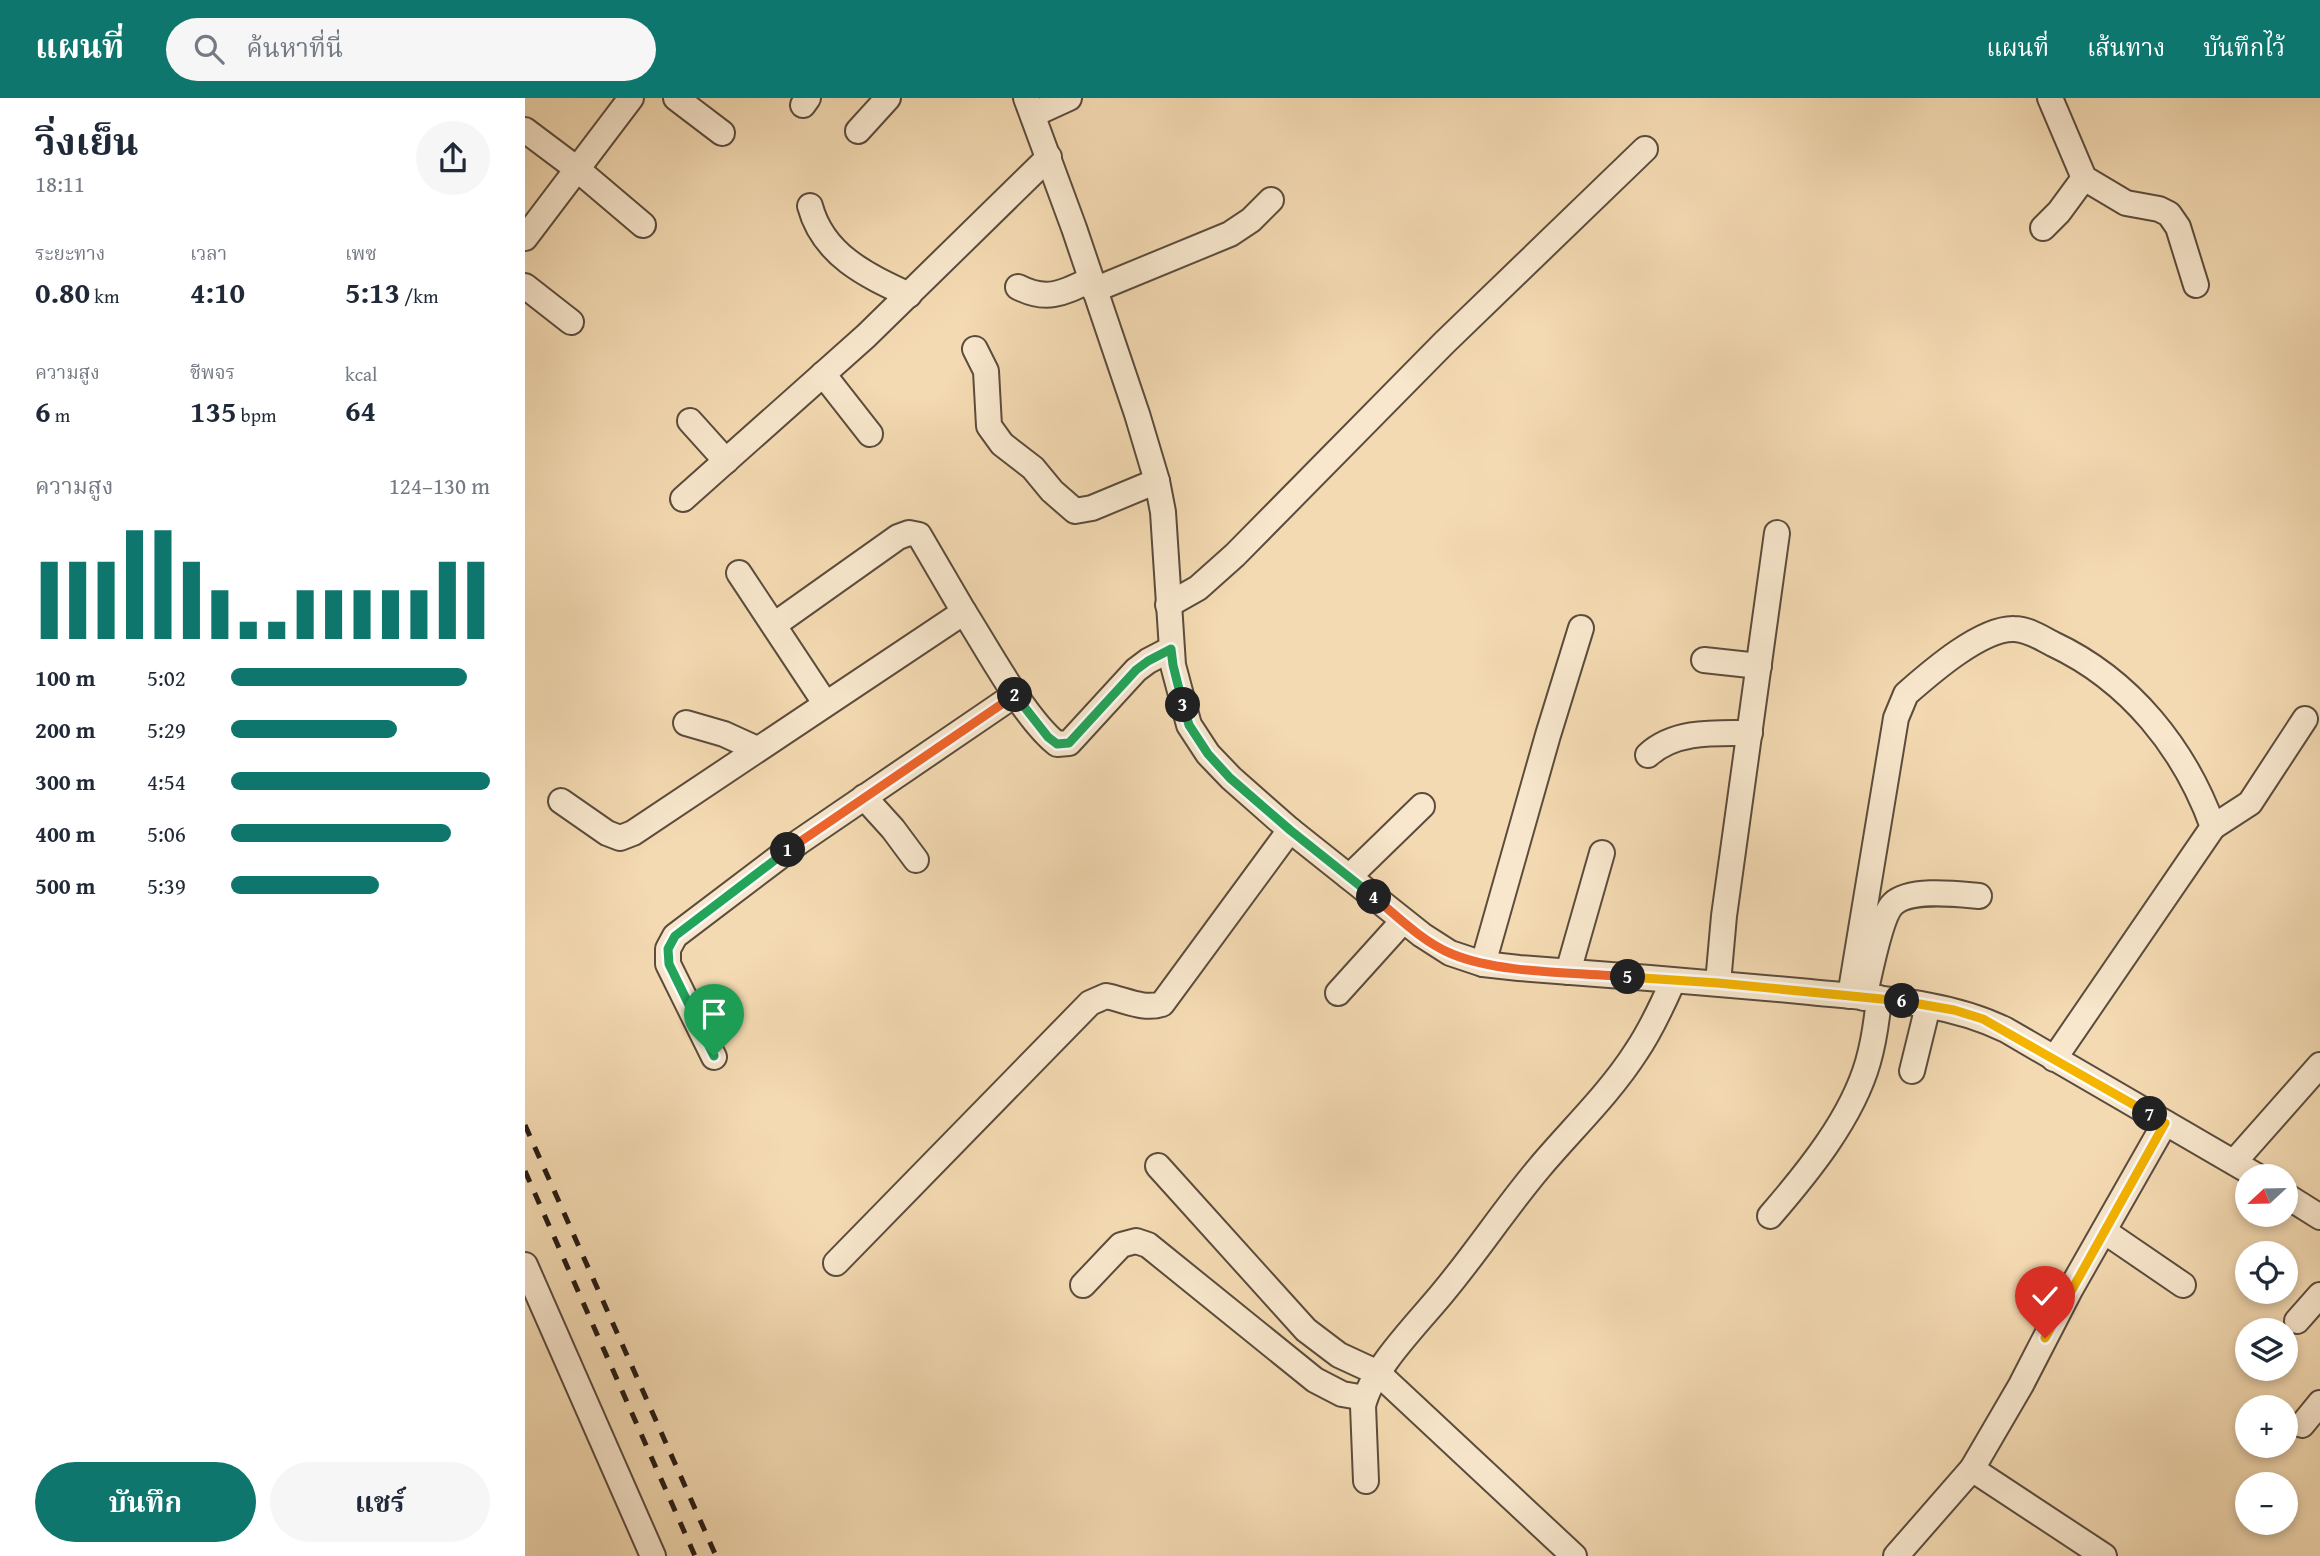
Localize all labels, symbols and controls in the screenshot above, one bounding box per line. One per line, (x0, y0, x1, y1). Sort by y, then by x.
search box (166, 18, 656, 81)
text: แผนที่ (35, 22, 124, 70)
text: ค้นหาที่นี่ (246, 28, 343, 67)
icon: search (190, 30, 228, 68)
text: แผนที่ (1986, 30, 2049, 65)
text: เส้นทาง (2087, 30, 2165, 65)
text: บันทึกไว้ (2203, 30, 2285, 65)
text: วิ่งเย็น (35, 113, 139, 169)
button: share (416, 121, 490, 195)
text: 18:11 (35, 167, 85, 200)
text: ระยะทาง (35, 239, 105, 267)
text: เวลา (190, 239, 227, 267)
text: เพซ (345, 239, 377, 267)
text: 0.80 (35, 270, 90, 314)
text: 4:10 (190, 270, 245, 314)
text: 5:13 (345, 270, 400, 314)
text: km (90, 282, 119, 310)
text: /km (400, 282, 438, 310)
text: ความสูง (35, 358, 100, 386)
text: ชีพจร (190, 358, 235, 386)
text: kcal (345, 360, 377, 388)
text: 64 (345, 388, 376, 432)
text: 6 (35, 389, 51, 433)
text: 135 (190, 389, 237, 433)
text: m (51, 401, 70, 429)
text: bpm (237, 401, 276, 429)
text: ความสูง (35, 469, 113, 502)
text: 124–130 m (389, 469, 490, 502)
text: 100 m (35, 661, 96, 694)
text: 5:02 (147, 661, 186, 694)
pin: 2 (997, 678, 1033, 712)
text: 2 (1010, 680, 1019, 708)
pin: 3 (1165, 688, 1201, 722)
text: 3 (1178, 690, 1187, 718)
text: 200 m (35, 713, 96, 746)
text: 5:29 (147, 713, 186, 746)
text: 300 m (35, 765, 96, 798)
text: 4:54 (147, 765, 186, 798)
text: 400 m (35, 817, 96, 850)
text: 5:06 (147, 817, 186, 850)
pin: 1 (771, 832, 805, 868)
text: 1 (783, 835, 792, 863)
text: 500 m (35, 869, 96, 902)
text: 5:39 (147, 869, 186, 902)
pin: 4 (1357, 880, 1391, 914)
text: 4 (1369, 882, 1378, 910)
pin: 5 (1611, 960, 1645, 994)
text: 5 (1623, 962, 1632, 990)
pin (684, 984, 744, 1056)
pin: 6 (1885, 984, 1919, 1018)
text: 6 (1897, 986, 1906, 1014)
icon: arrive (695, 995, 733, 1033)
pin: 7 (2133, 1096, 2167, 1132)
text: 7 (2145, 1099, 2154, 1127)
north arrow (2235, 1164, 2298, 1227)
map controls (2235, 1164, 2298, 1535)
button: locate (2235, 1241, 2298, 1304)
pin (2015, 1266, 2075, 1338)
icon: check (2026, 1277, 2064, 1315)
button: layers (2235, 1318, 2298, 1381)
button: + (2235, 1395, 2298, 1458)
button: บันทึก (35, 1462, 256, 1542)
button: แชร์ (270, 1462, 490, 1542)
button: − (2235, 1472, 2298, 1535)

